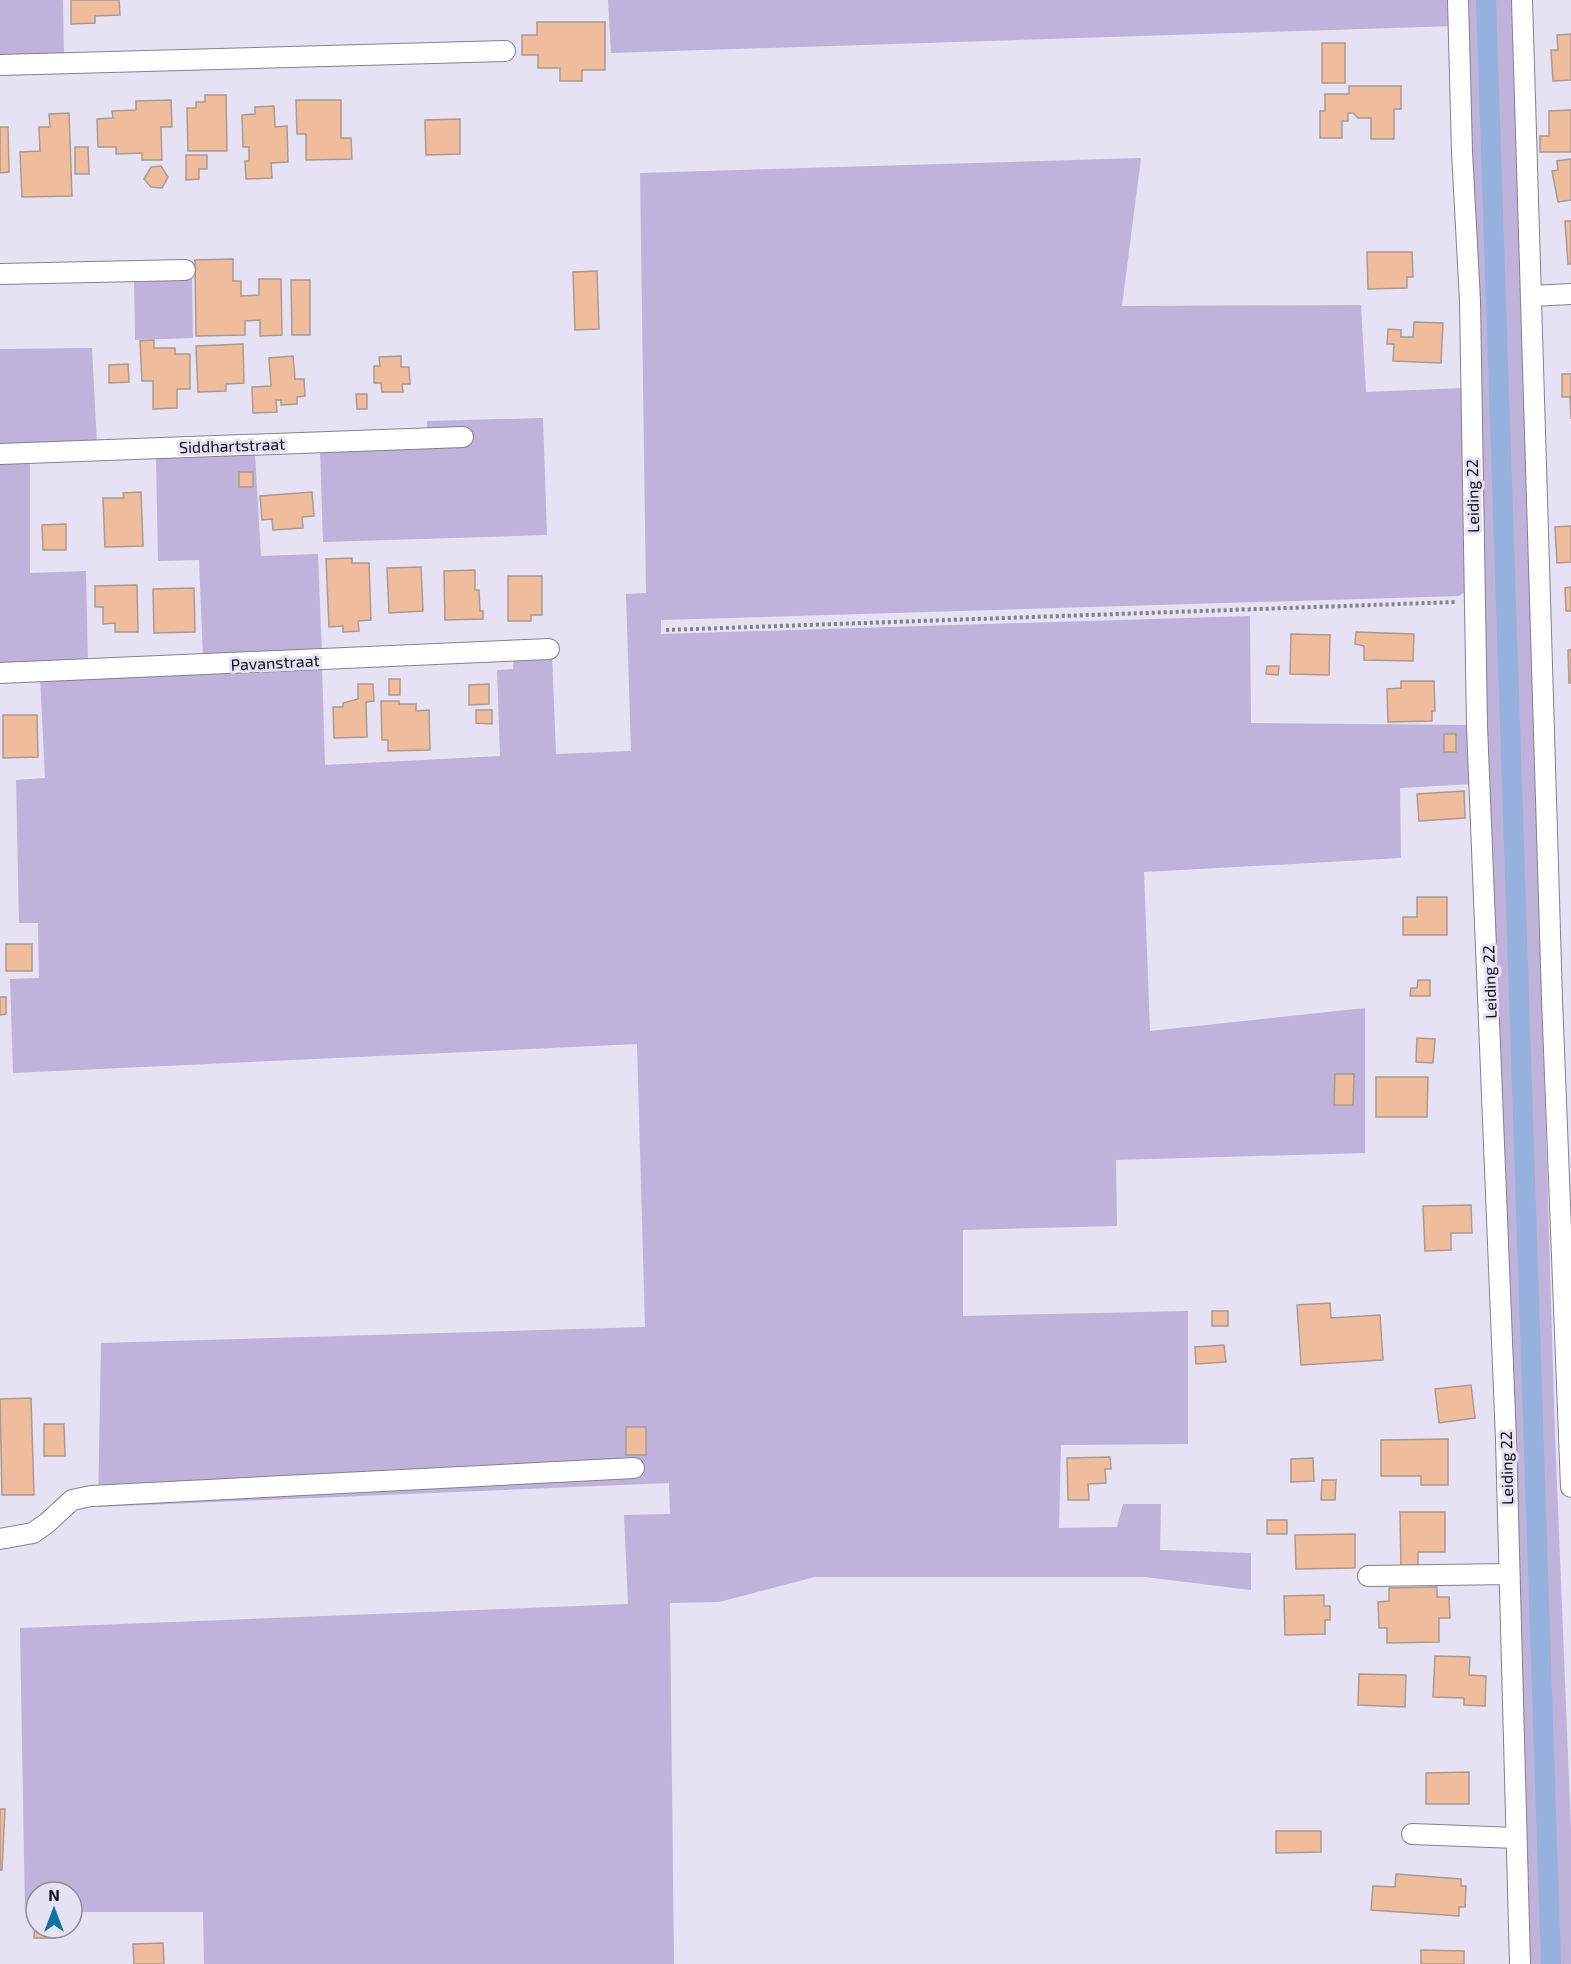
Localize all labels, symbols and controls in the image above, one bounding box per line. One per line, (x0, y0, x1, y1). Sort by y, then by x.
street label: Siddhartstraat (179, 434, 285, 456)
street label: Leiding 22 (1462, 459, 1482, 533)
street label: Pavanstraat (230, 650, 320, 674)
street label: Leiding 22 (1478, 945, 1500, 1019)
street label: Leiding 22 (1496, 1431, 1516, 1505)
north arrow (24, 1880, 84, 1940)
text: N (48, 1885, 60, 1904)

